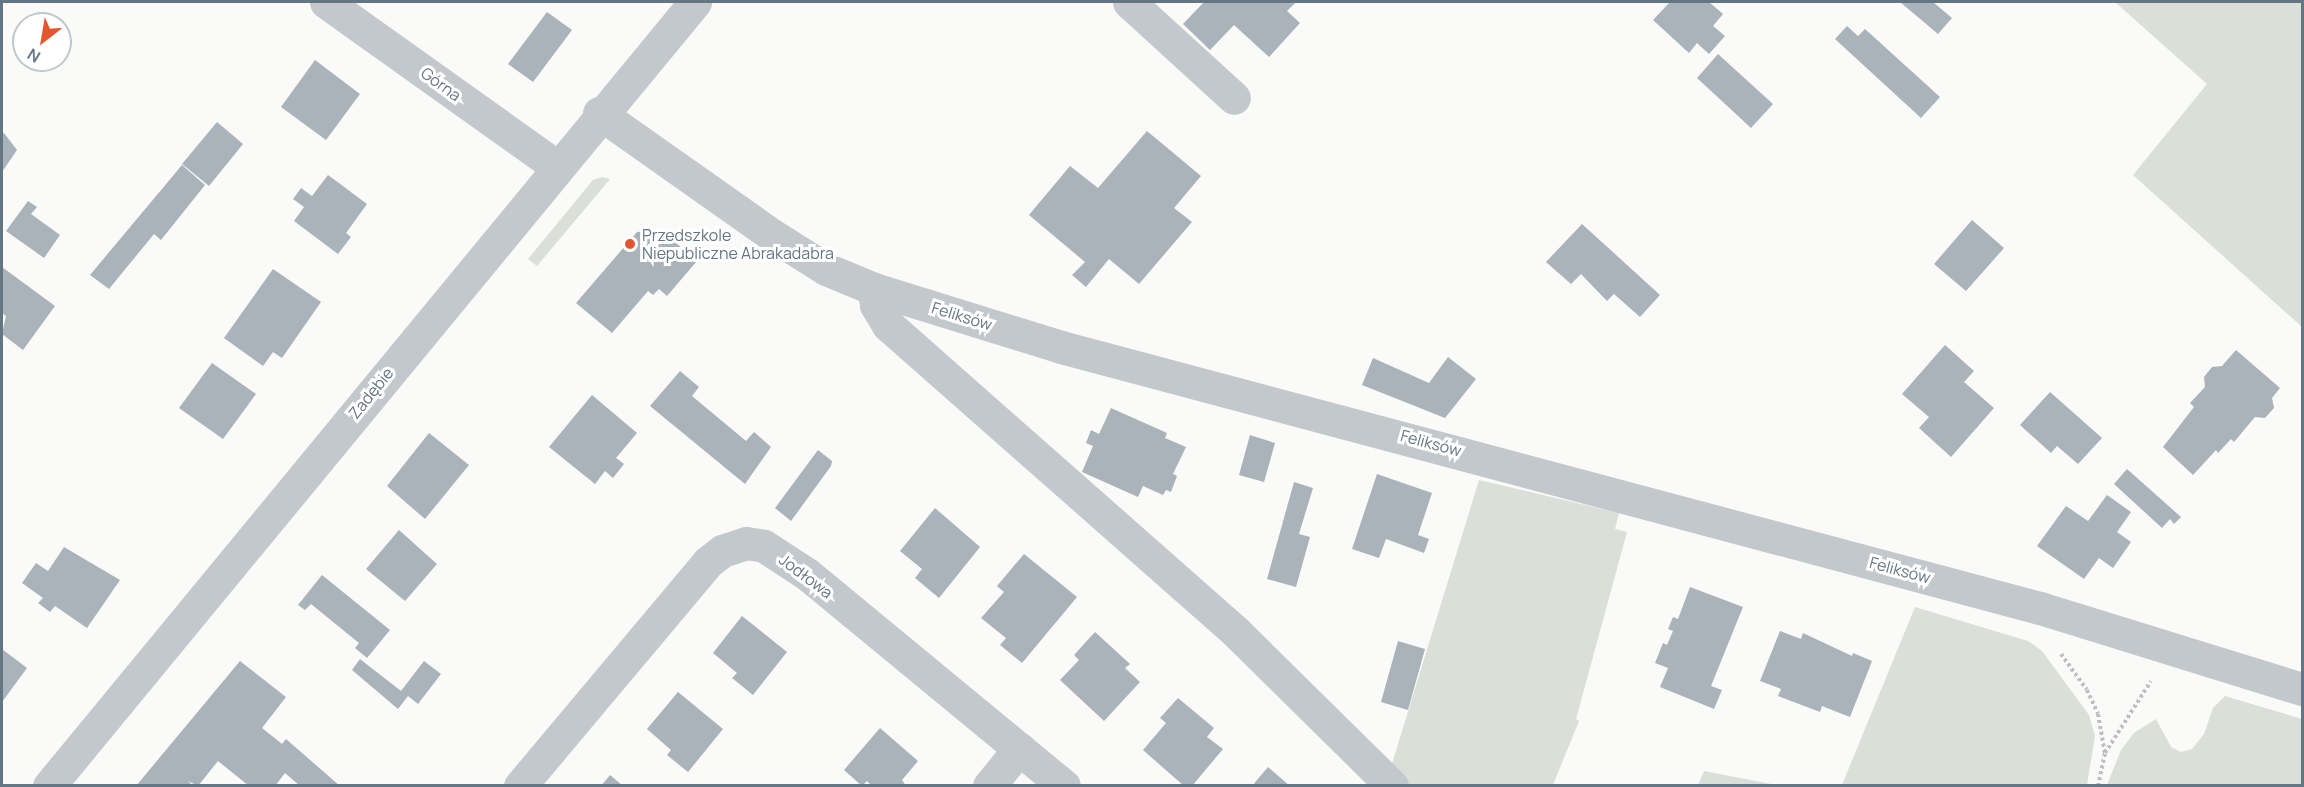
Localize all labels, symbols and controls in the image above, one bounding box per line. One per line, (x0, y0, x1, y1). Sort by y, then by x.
north arrow (12, 12, 72, 72)
text: N (23, 43, 44, 68)
street label: Górna (417, 63, 465, 105)
place label: Przedszkole Niepubliczne Abrakadabra (642, 225, 834, 263)
marker: Przedszkole Niepubliczne Abrakadabra (623, 237, 637, 251)
street label: Feliksów (929, 298, 995, 334)
street label: Zadębie (345, 364, 397, 422)
street label: Feliksów (1398, 426, 1464, 460)
street label: Jodłowa (776, 550, 836, 602)
street label: Feliksów (1867, 553, 1933, 587)

